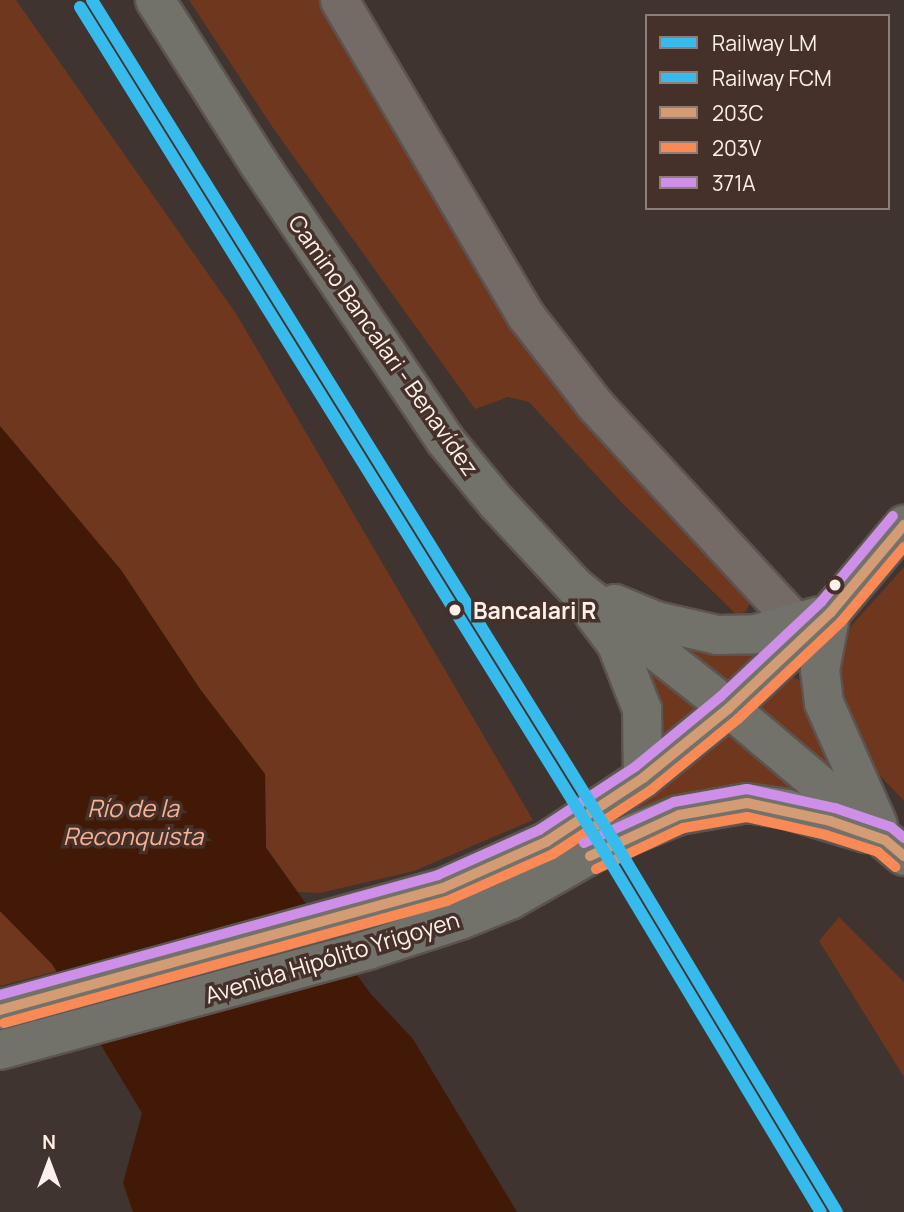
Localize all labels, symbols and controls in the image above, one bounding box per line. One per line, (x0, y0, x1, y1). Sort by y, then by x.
legend (645, 14, 890, 210)
text: Railway LM (712, 29, 817, 57)
text: Railway FCM (712, 64, 832, 92)
text: 203C (712, 99, 763, 127)
text: 203V (712, 134, 761, 162)
text: 371A (712, 169, 756, 197)
street label: Camino Bancalari - Benavídez (283, 209, 485, 481)
unlabelled marker (828, 578, 842, 592)
place label: Bancalari R (473, 596, 596, 624)
marker: Bancalari R (443, 598, 467, 622)
water label: Río de la Reconquista (63, 794, 203, 850)
street label: Avenida Hipólito Yrigoyen (201, 905, 463, 1009)
north arrow (14, 1128, 84, 1198)
text: N (42, 1129, 56, 1155)

